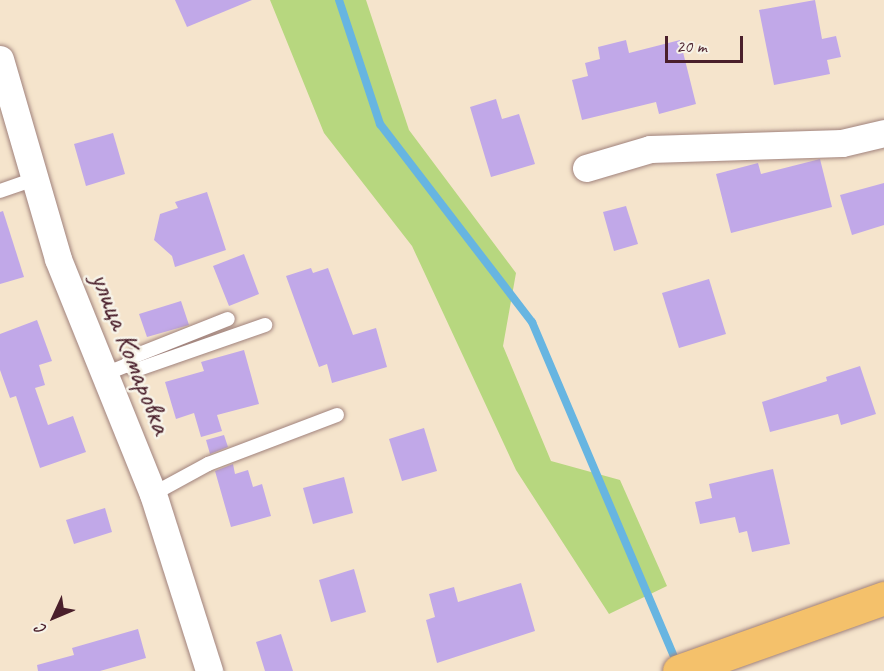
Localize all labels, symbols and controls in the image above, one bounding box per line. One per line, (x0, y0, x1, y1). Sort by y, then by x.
scale bar (668, 24, 746, 62)
text: 20 m (676, 35, 707, 57)
street label: улица Комаровка (83, 267, 181, 439)
north arrow (24, 587, 84, 647)
text: С (31, 620, 51, 639)

